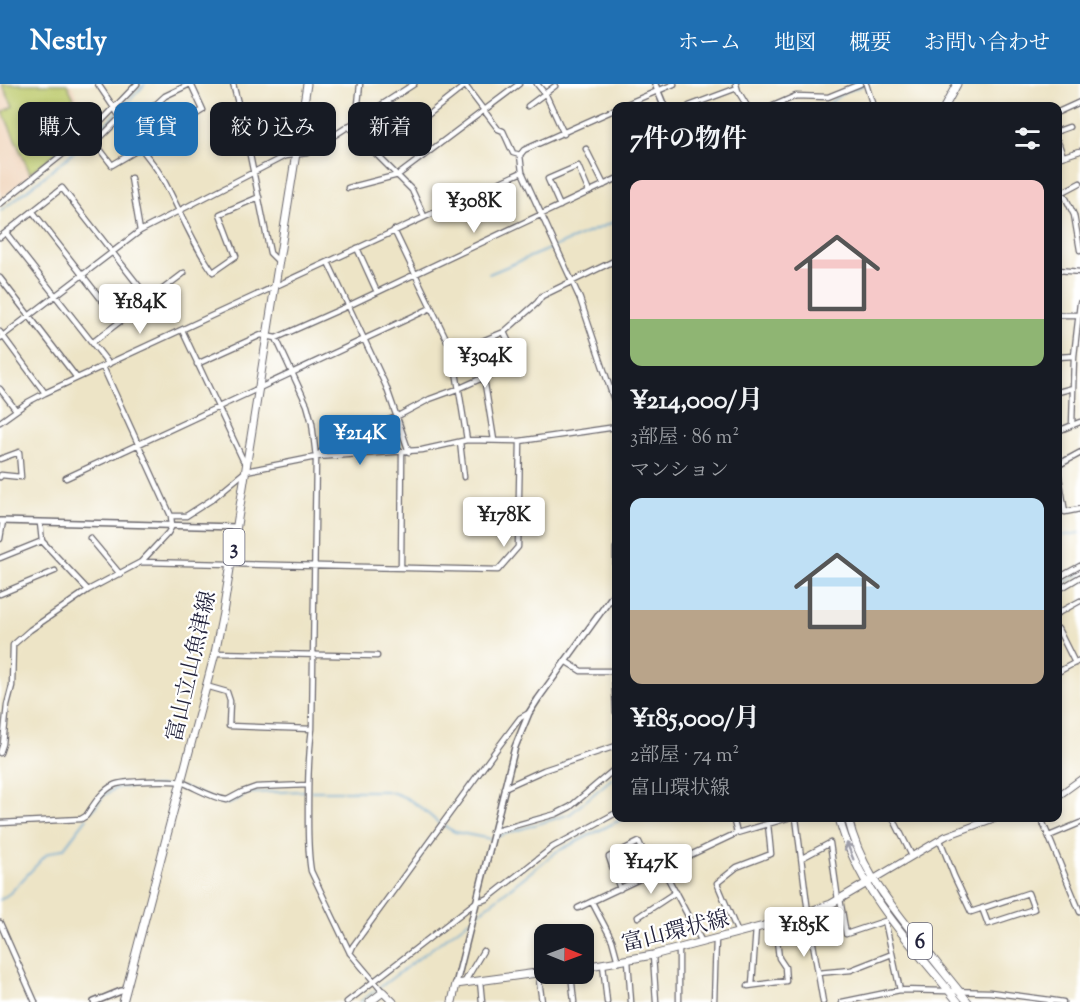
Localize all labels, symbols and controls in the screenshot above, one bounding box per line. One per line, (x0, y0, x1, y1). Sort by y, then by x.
text: Nestly (30, 22, 107, 62)
text: ホーム (678, 29, 741, 59)
text: 地図 (774, 29, 816, 59)
text: 概要 (849, 29, 891, 59)
text: お問い合わせ (924, 29, 1050, 59)
chip: 購入 (18, 102, 102, 156)
chip: 賃貸 (114, 102, 198, 156)
chip: 絞り込み (210, 102, 336, 156)
chip: 新着 (348, 102, 432, 156)
text: 7件の物件 (630, 122, 747, 159)
icon: filters (1011, 122, 1044, 155)
pin: ¥308K (432, 183, 516, 234)
text: ¥308K (446, 188, 502, 217)
icon: home (783, 219, 891, 327)
pin: ¥184K (98, 284, 182, 335)
text: ¥184K (113, 289, 167, 318)
pin: ¥304K (443, 338, 527, 389)
text: ¥304K (458, 343, 512, 372)
text: ¥214,000/月 (630, 383, 763, 420)
pin: ¥214K (318, 415, 402, 466)
text: ¥214K (333, 420, 387, 449)
text: 3部屋 · 86 m² (630, 424, 739, 453)
text: マンション (630, 457, 729, 486)
pin: ¥178K (462, 497, 546, 548)
text: ¥178K (477, 502, 531, 531)
road number: 3 (224, 529, 244, 565)
icon: home (783, 537, 891, 645)
street label: 富山立山魚津線 (160, 588, 226, 745)
text: ¥185,000/月 (630, 701, 760, 738)
text: 2部屋 · 74 m² (630, 742, 739, 771)
text: 富山環状線 (630, 775, 730, 804)
one-way arrow (844, 843, 855, 861)
pin: ¥147K (609, 844, 693, 895)
text: ¥147K (624, 849, 678, 878)
street label: 富山環状線 (618, 904, 733, 962)
pin: ¥185K (762, 907, 846, 958)
text: ¥185K (779, 912, 830, 941)
road number: 6 (908, 923, 932, 959)
north arrow (534, 924, 594, 984)
map controls (534, 924, 594, 984)

